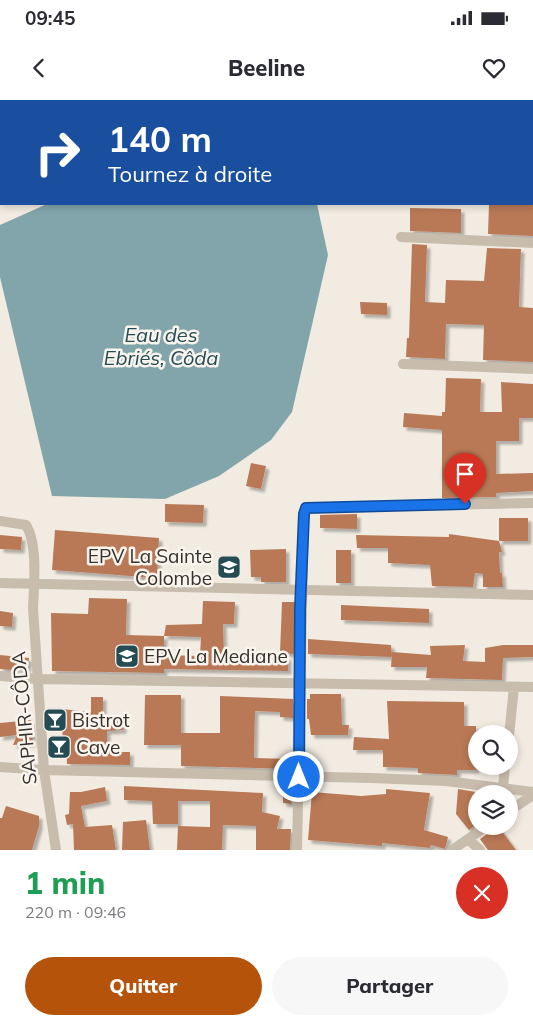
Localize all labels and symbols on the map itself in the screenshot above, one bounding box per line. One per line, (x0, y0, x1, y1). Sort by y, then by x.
water label: Eau des Ebriés, Côda (104, 322, 218, 370)
pin (444, 453, 486, 504)
place label: EPV La Sainte Colombe (88, 544, 212, 590)
school or university icon: EPV La Sainte Colombe (216, 554, 242, 580)
school or university icon: EPV La Mediane (114, 643, 140, 669)
place label: EPV La Mediane (144, 644, 288, 668)
street label: SAPHIR-CÔDA (6, 650, 42, 786)
bar icon: Bistrot (42, 707, 68, 733)
place label: Bistrot (72, 708, 130, 732)
bar icon: Cave (46, 734, 72, 760)
place label: Cave (76, 735, 120, 759)
position arrow (272, 750, 324, 802)

